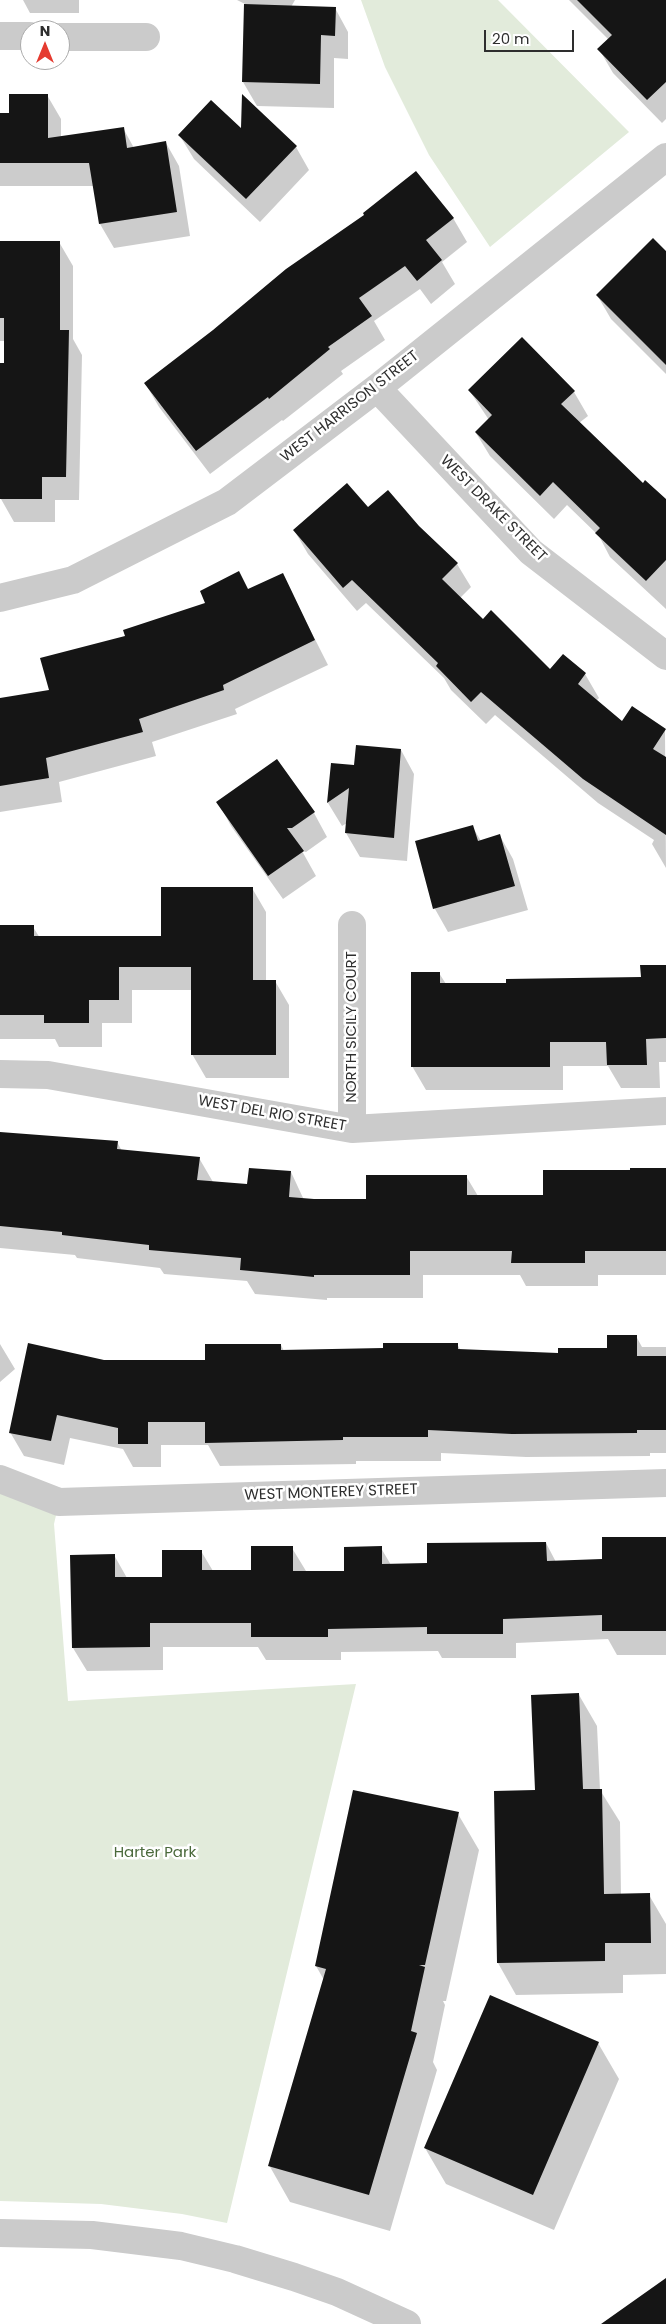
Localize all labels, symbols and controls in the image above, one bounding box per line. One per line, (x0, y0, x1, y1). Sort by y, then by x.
north arrow (20, 20, 70, 70)
scale bar (486, 20, 576, 52)
text: N (40, 21, 50, 41)
text: 20 m (492, 28, 530, 49)
street label: WEST HARRISON STREET (277, 347, 423, 467)
street label: WEST DRAKE STREET (436, 452, 550, 566)
street label: NORTH SICILY COURT (343, 951, 361, 1103)
street label: WEST DEL RIO STREET (196, 1092, 348, 1136)
street label: WEST MONTEREY STREET (244, 1481, 418, 1505)
park label: Harter Park (114, 1844, 196, 1862)

